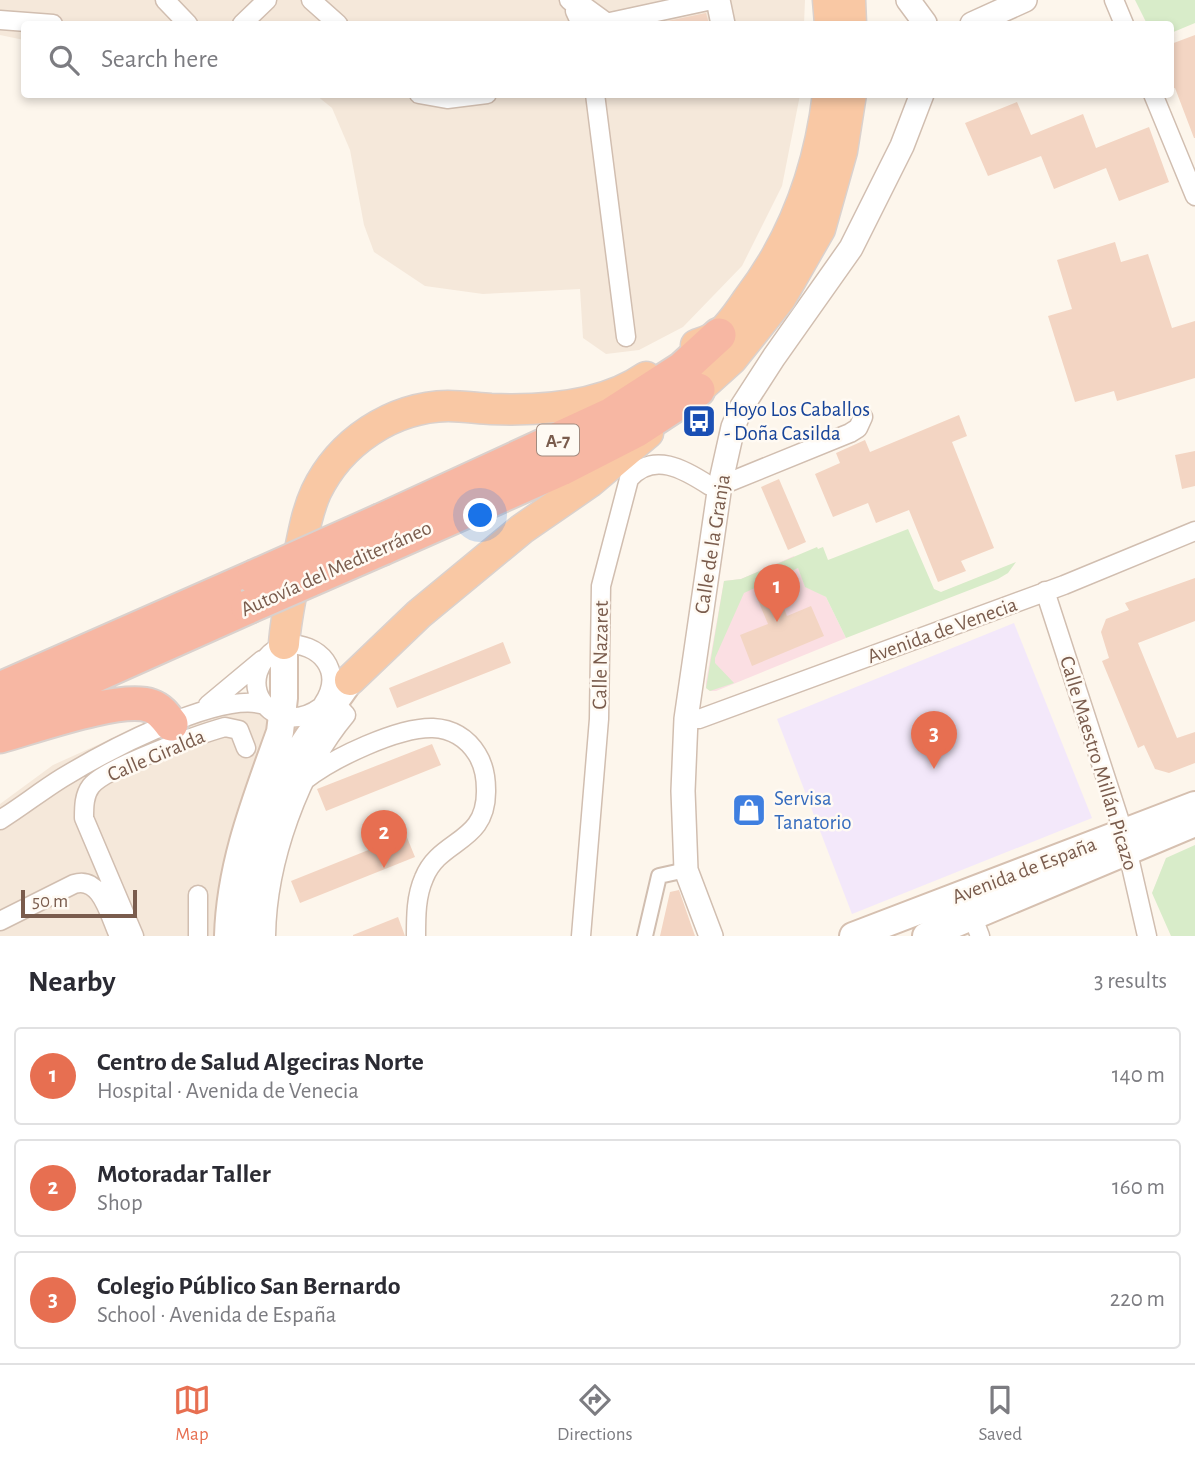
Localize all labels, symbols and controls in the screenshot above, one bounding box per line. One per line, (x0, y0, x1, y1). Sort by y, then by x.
search box (21, 21, 1174, 98)
icon: search (45, 41, 83, 79)
text: Search here (101, 46, 219, 72)
place label: Hoyo Los Caballos - Doña Casilda (724, 399, 870, 444)
bus stop icon: Hoyo Los Caballos - Doña Casilda (680, 402, 718, 440)
road number: A-7 (537, 424, 579, 456)
street label: Calle de la Granja (691, 473, 734, 615)
your location (463, 498, 497, 532)
street label: Autovía del Mediterráneo (237, 517, 435, 620)
pin: 1 (754, 564, 800, 622)
street label: Avenida de Venecia (864, 593, 1020, 667)
street label: Calle Nazaret (589, 600, 612, 710)
street label: Calle Maestro Millán Picazo (1056, 653, 1141, 873)
pin: 3 (911, 711, 957, 769)
street label: Calle Giralda (104, 725, 208, 785)
place label: Servisa Tanatorio (774, 788, 852, 833)
shop icon: Servisa Tanatorio (730, 791, 768, 829)
pin: 2 (361, 810, 407, 868)
street label: Avenida de España (949, 833, 1099, 908)
scale bar (21, 887, 136, 919)
text: 50 m (32, 892, 68, 911)
text: Nearby (28, 967, 116, 997)
text: 3 results (1094, 970, 1167, 993)
text: Centro de Salud Algeciras Norte (97, 1049, 424, 1075)
text: 1 (49, 1064, 57, 1087)
text: 140 m (1112, 1064, 1165, 1087)
text: Hospital · Avenida de Venecia (97, 1080, 359, 1103)
text: Motoradar Taller (97, 1161, 271, 1187)
text: 2 (48, 1176, 58, 1199)
text: 160 m (1112, 1176, 1165, 1199)
text: Shop (97, 1192, 143, 1215)
text: Colegio Público San Bernardo (97, 1273, 401, 1299)
text: 3 (48, 1288, 58, 1311)
text: 220 m (1110, 1288, 1165, 1311)
text: School · Avenida de España (97, 1304, 336, 1327)
tab: Map (173, 1381, 211, 1446)
tab: Directions (557, 1381, 633, 1446)
tab: Saved (979, 1381, 1022, 1446)

